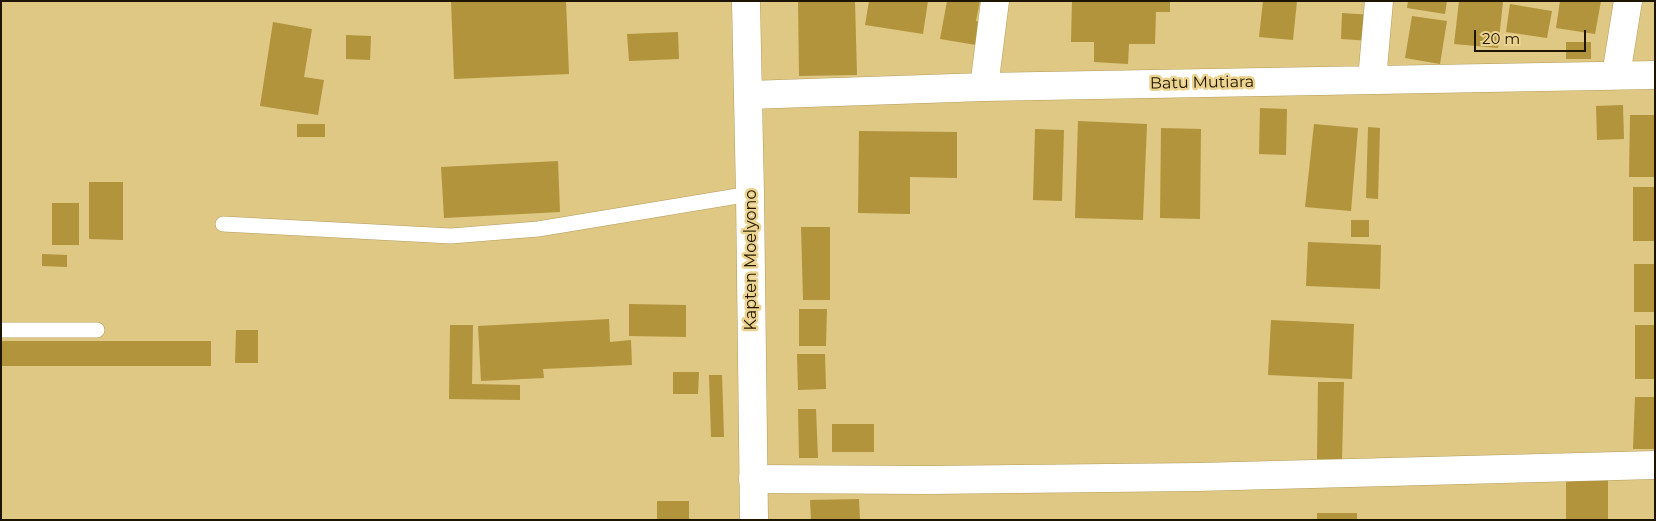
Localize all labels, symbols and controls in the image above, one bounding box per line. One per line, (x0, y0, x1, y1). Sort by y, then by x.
scale bar (1476, 20, 1588, 52)
text: 20 m (1482, 29, 1520, 48)
street label: Batu Mutiara (1150, 72, 1254, 94)
street label: Kapten Moelyono (741, 190, 761, 330)

